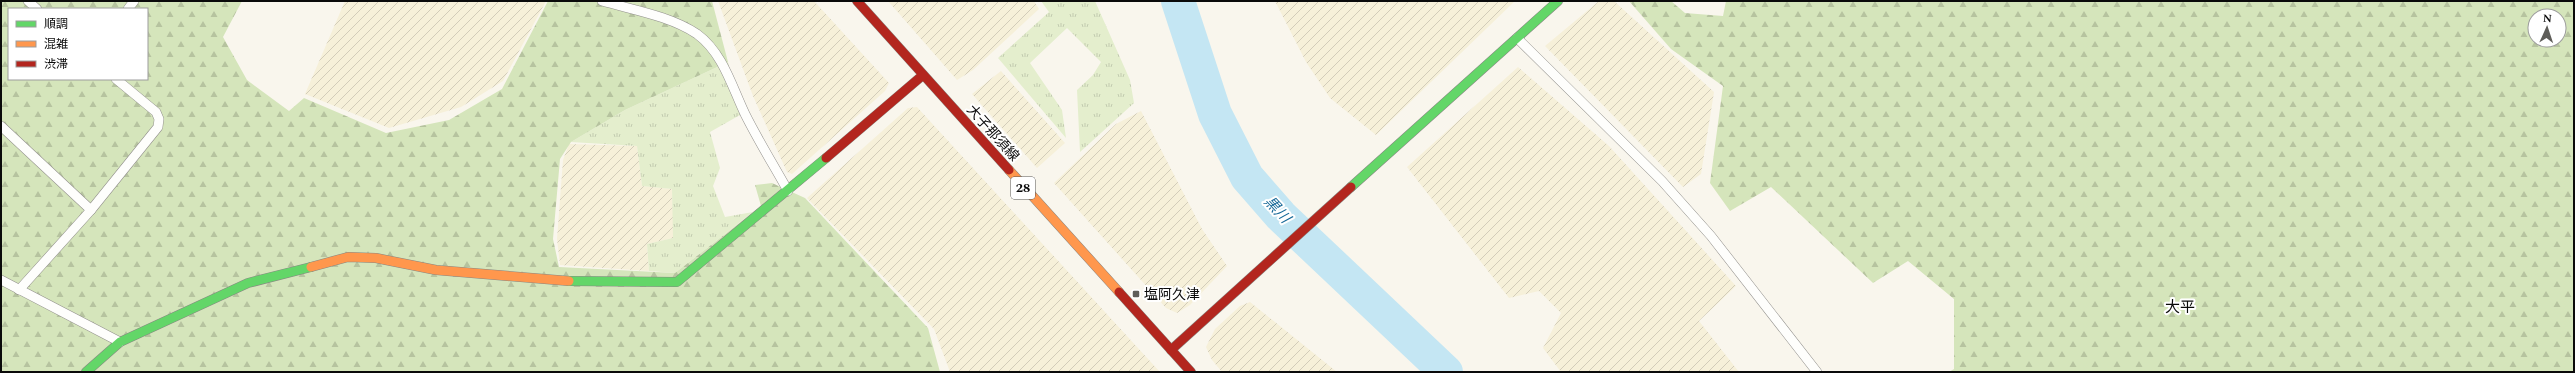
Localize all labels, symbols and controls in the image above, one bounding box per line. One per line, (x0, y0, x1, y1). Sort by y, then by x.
legend (8, 8, 148, 80)
north arrow (2527, 8, 2567, 48)
text: N (2543, 10, 2552, 27)
text: 順調 (44, 15, 68, 34)
text: 混雑 (44, 35, 68, 54)
text: 渋滞 (44, 55, 68, 74)
street label: 大子那須線 (962, 100, 1024, 166)
road number: 28 (1011, 177, 1035, 199)
water label: 黒川 (1258, 191, 1297, 230)
place label: 塩阿久津 (1144, 284, 1200, 305)
marker: 塩阿久津 (1131, 289, 1141, 299)
district label: 大平 (2165, 296, 2195, 319)

